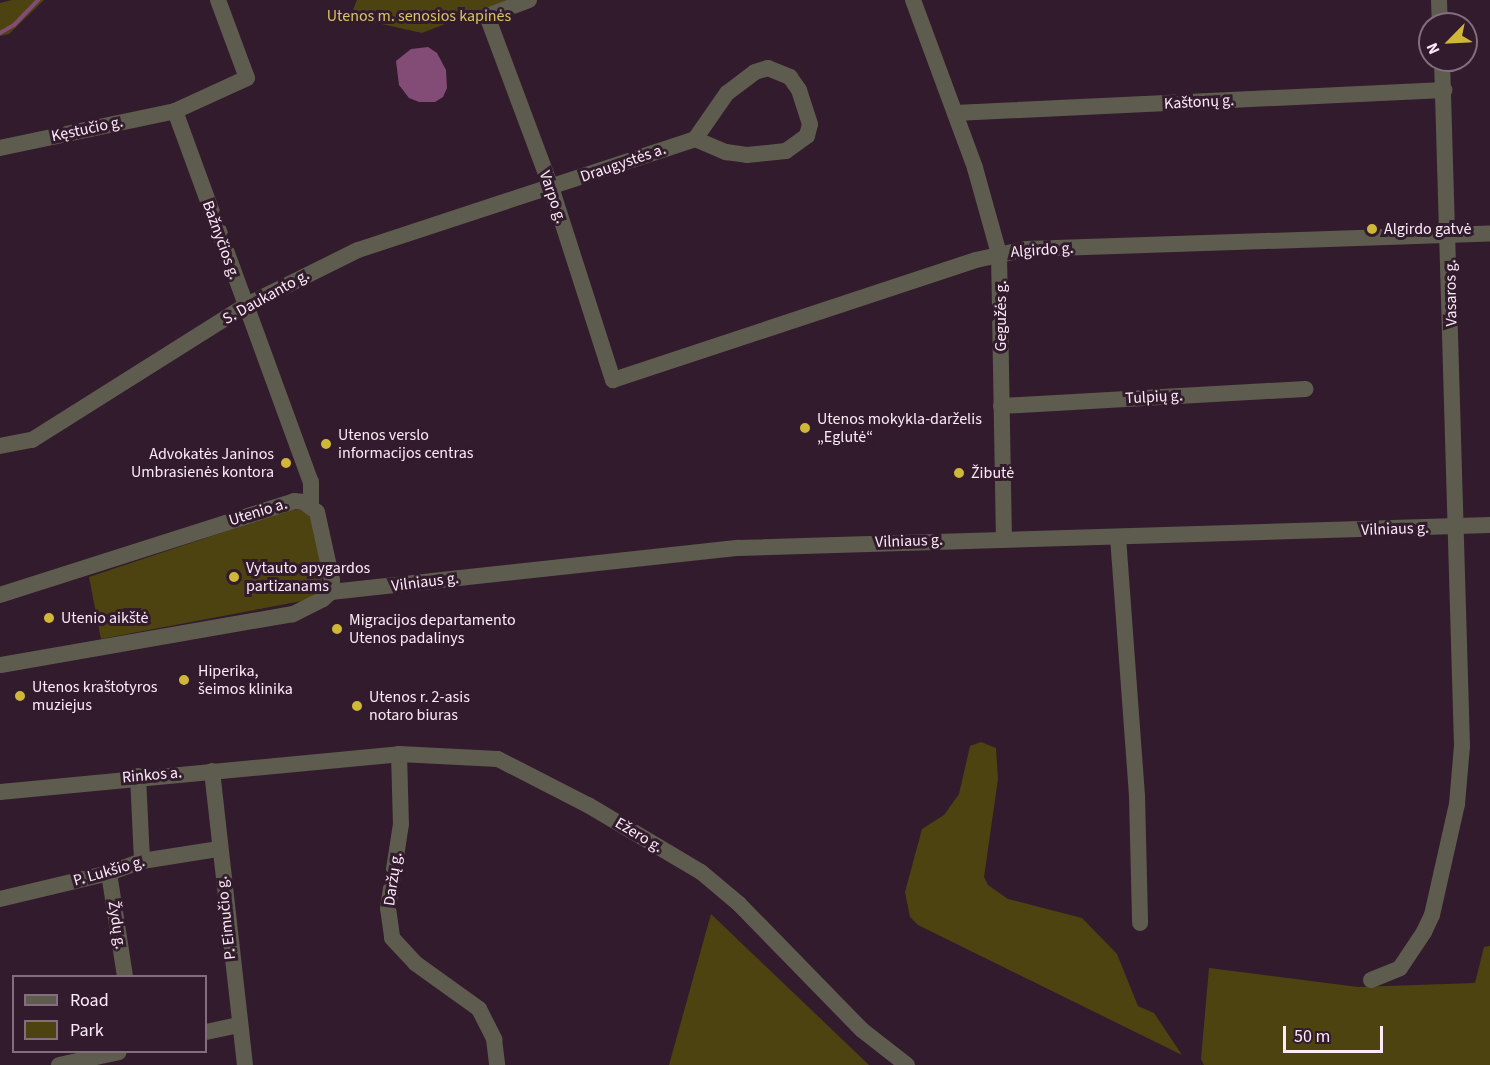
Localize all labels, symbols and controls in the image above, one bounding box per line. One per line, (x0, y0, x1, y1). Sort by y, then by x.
park label: Utenos m. senosios kapinės (327, 6, 511, 26)
north arrow (1418, 12, 1478, 72)
text: N (1421, 39, 1446, 58)
street label: Kaštonų g. (1163, 91, 1235, 113)
street label: Kęstučio g. (49, 112, 125, 146)
street label: Draugystės a. (578, 139, 668, 187)
street label: Varpo g. (535, 168, 571, 226)
street label: Bažnyčios g. (198, 198, 244, 282)
place label: Algirdo gatvė (1384, 219, 1471, 239)
marker: Algirdo gatvė (1365, 222, 1379, 236)
street label: Algirdo g. (1010, 238, 1074, 262)
street label: Vasaros g. (1441, 259, 1461, 327)
street label: S. Daukanto g. (219, 265, 313, 329)
street label: Gegužės g. (991, 281, 1011, 351)
street label: Tulpių g. (1125, 386, 1183, 408)
place label: Utenos mokykla-darželis „Eglutė“ (817, 409, 982, 447)
marker: Utenos mokykla-darželis „Eglutė“ (798, 421, 812, 435)
place label: Utenos verslo informacijos centras (338, 425, 473, 463)
marker: Utenos verslo informacijos centras (319, 437, 333, 451)
place label: Advokatės Janinos Umbrasienės kontora (131, 444, 274, 482)
marker: Advokatės Janinos Umbrasienės kontora (279, 456, 293, 470)
place label: Žibutė (971, 463, 1014, 483)
marker: Žibutė (952, 466, 966, 480)
street label: Utenio a. (226, 494, 290, 530)
street label: Vilniaus g. (1361, 518, 1429, 540)
street label: Vilniaus g. (875, 530, 943, 552)
place label: Vytauto apygardos partizanams (246, 558, 370, 596)
street label: Vilniaus g. (390, 568, 460, 596)
marker: Vytauto apygardos partizanams (227, 570, 241, 584)
place label: Utenio aikštė (61, 608, 148, 628)
place label: Migracijos departamento Utenos padalinys (349, 610, 516, 648)
marker: Utenio aikštė (42, 611, 56, 625)
marker: Migracijos departamento Utenos padalinys (330, 622, 344, 636)
place label: Hiperika, šeimos klinika (198, 661, 293, 699)
marker: Hiperika, šeimos klinika (175, 671, 193, 689)
place label: Utenos kraštotyros muziejus (32, 677, 157, 715)
place label: Utenos r. 2-asis notaro biuras (369, 687, 470, 725)
marker: Utenos kraštotyros muziejus (13, 689, 27, 703)
marker: Utenos r. 2-asis notaro biuras (350, 699, 364, 713)
street label: Rinkos a. (121, 763, 183, 787)
street label: Ežero g. (612, 813, 666, 857)
street label: Daržų g. (380, 851, 406, 907)
street label: P. Lukšio g. (71, 852, 147, 890)
street label: P. Eimučio g. (212, 875, 240, 961)
street label: Žydų g. (104, 899, 130, 951)
legend (12, 975, 207, 1053)
text: Road (70, 988, 109, 1013)
scale bar (1286, 1014, 1386, 1052)
text: Park (70, 1018, 104, 1043)
text: 50 m (1294, 1024, 1330, 1049)

